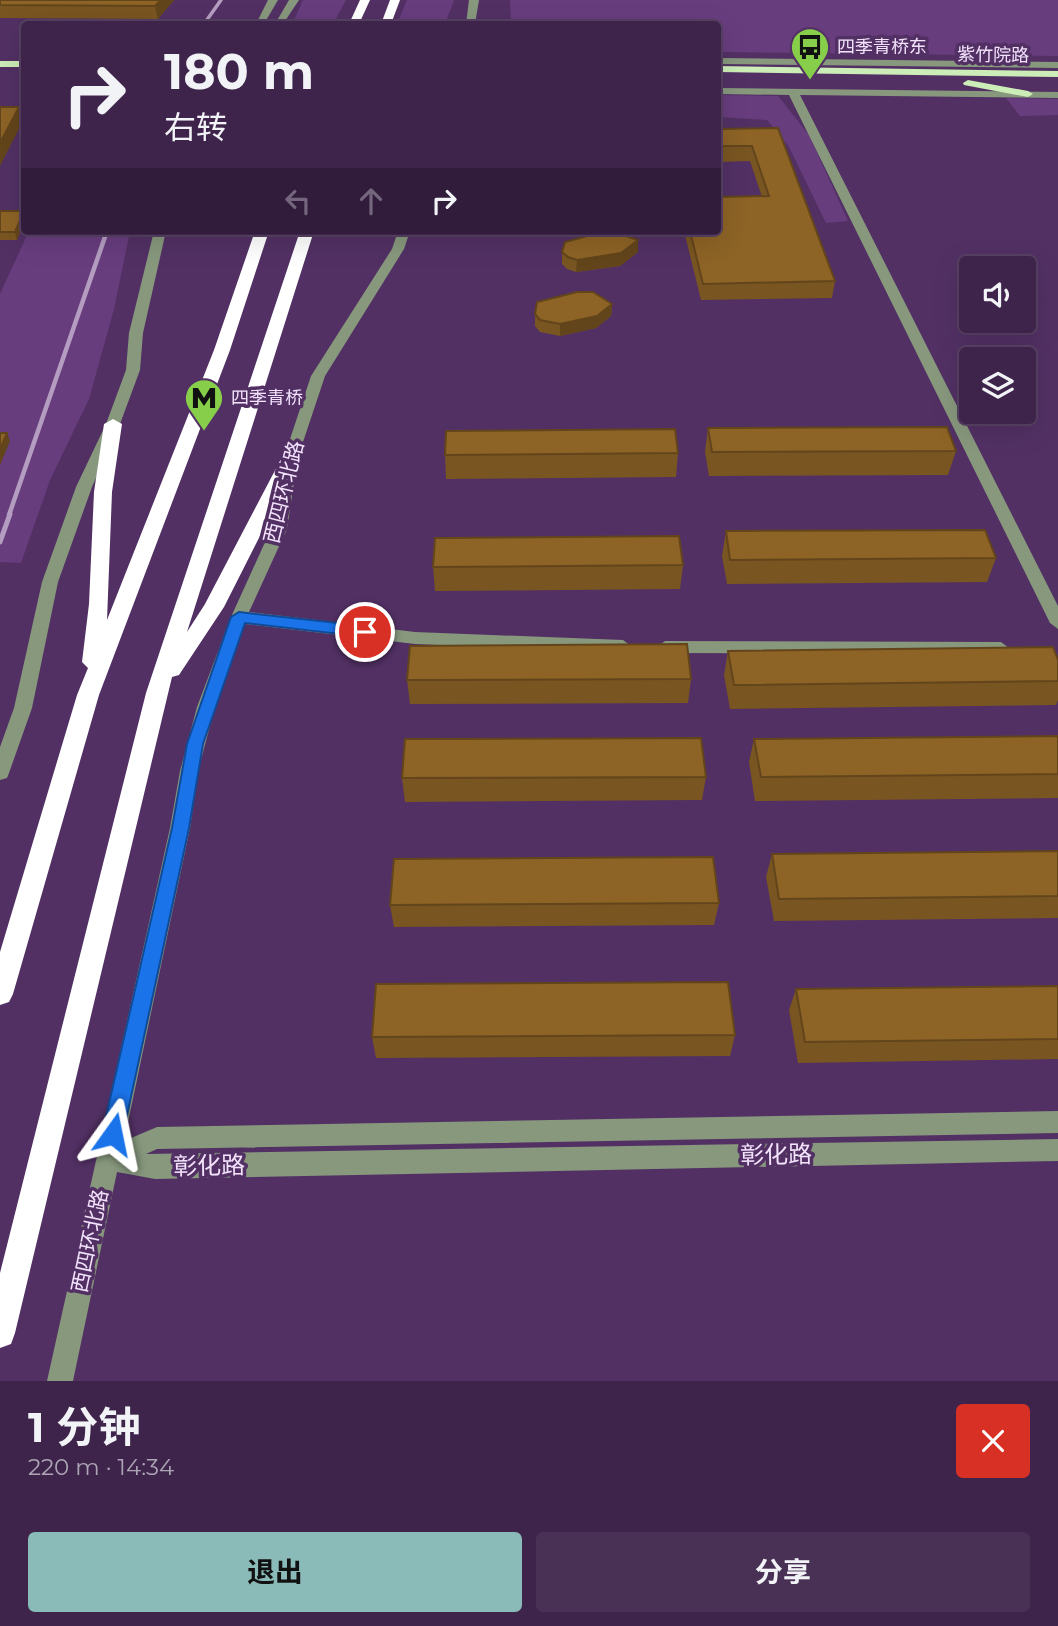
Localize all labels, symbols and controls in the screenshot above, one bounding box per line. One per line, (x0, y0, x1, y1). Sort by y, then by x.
bus stop icon: 四季青桥东 (789, 26, 831, 81)
place label: 四季青桥东 (837, 36, 927, 58)
text: 180 m (164, 42, 314, 101)
street label: 紫竹院路 (957, 43, 1029, 67)
icon: right (49, 49, 140, 140)
text: 右转 (164, 108, 228, 147)
icon: left (279, 182, 317, 220)
icon: ahead (352, 182, 390, 220)
icon: right (425, 182, 463, 220)
map controls (959, 256, 1036, 424)
button: sound (959, 256, 1036, 333)
button: layers (959, 347, 1036, 424)
metro station icon: 四季青桥 (183, 377, 225, 432)
place label: 四季青桥 (231, 387, 303, 409)
street label: 西四环北路 (259, 438, 308, 546)
pin (335, 602, 395, 662)
icon: arrive (346, 613, 384, 651)
position arrow (76, 1097, 150, 1171)
street label: 彰化路 (740, 1139, 812, 1170)
street label: 彰化路 (173, 1150, 245, 1181)
street label: 西四环北路 (66, 1187, 113, 1295)
text: 1 分钟 (28, 1401, 140, 1453)
button: close (956, 1404, 1030, 1478)
text: 220 m · 14:34 (28, 1453, 174, 1481)
button: 退出 (28, 1532, 522, 1612)
button: 分享 (536, 1532, 1030, 1612)

